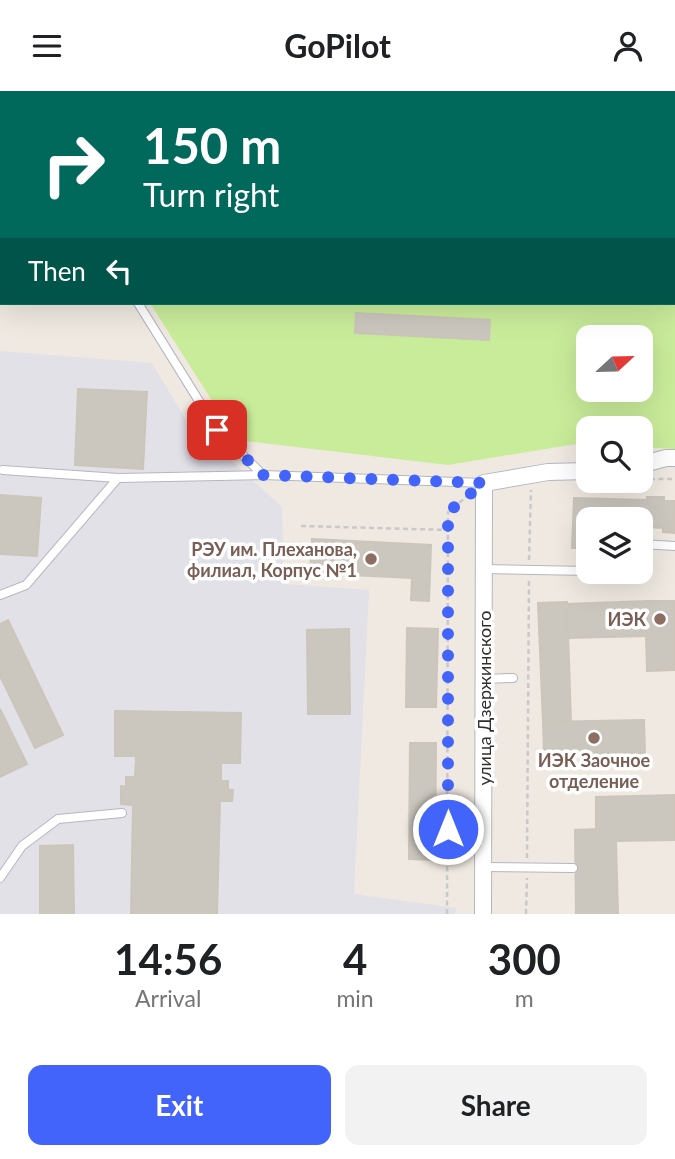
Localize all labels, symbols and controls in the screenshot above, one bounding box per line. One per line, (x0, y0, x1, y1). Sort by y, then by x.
text: GoPilot (284, 26, 391, 65)
icon: menu (28, 27, 66, 65)
icon: person (609, 27, 647, 65)
text: 150 m (143, 116, 281, 174)
icon: right (28, 119, 119, 210)
text: Turn right (143, 175, 279, 214)
icon: left (100, 252, 138, 290)
text: Then (28, 255, 86, 287)
north arrow (576, 325, 653, 403)
map controls (576, 325, 653, 584)
pin (187, 400, 247, 460)
icon: arrive (198, 411, 236, 449)
button: search (576, 416, 653, 493)
button: layers (576, 507, 653, 584)
place label: РЭУ им. Плеханова, филиал, Корпус №1 (187, 538, 357, 581)
marker: РЭУ им. Плеханова, филиал, Корпус №1 (363, 551, 379, 567)
place label: ИЭК (608, 608, 646, 630)
street label: улица Дзержинского (473, 611, 495, 785)
marker: ИЭК (652, 611, 668, 627)
marker: ИЭК Заочное отделение (586, 730, 602, 746)
place label: ИЭК Заочное отделение (538, 749, 651, 792)
position arrow (411, 792, 485, 866)
text: 14:56 (114, 934, 222, 984)
text: 4 (343, 934, 367, 984)
text: 300 (488, 934, 561, 984)
text: Arrival (135, 984, 201, 1012)
text: min (336, 984, 374, 1012)
text: m (515, 984, 534, 1012)
button: Exit (28, 1065, 331, 1145)
button: Share (345, 1065, 647, 1145)

